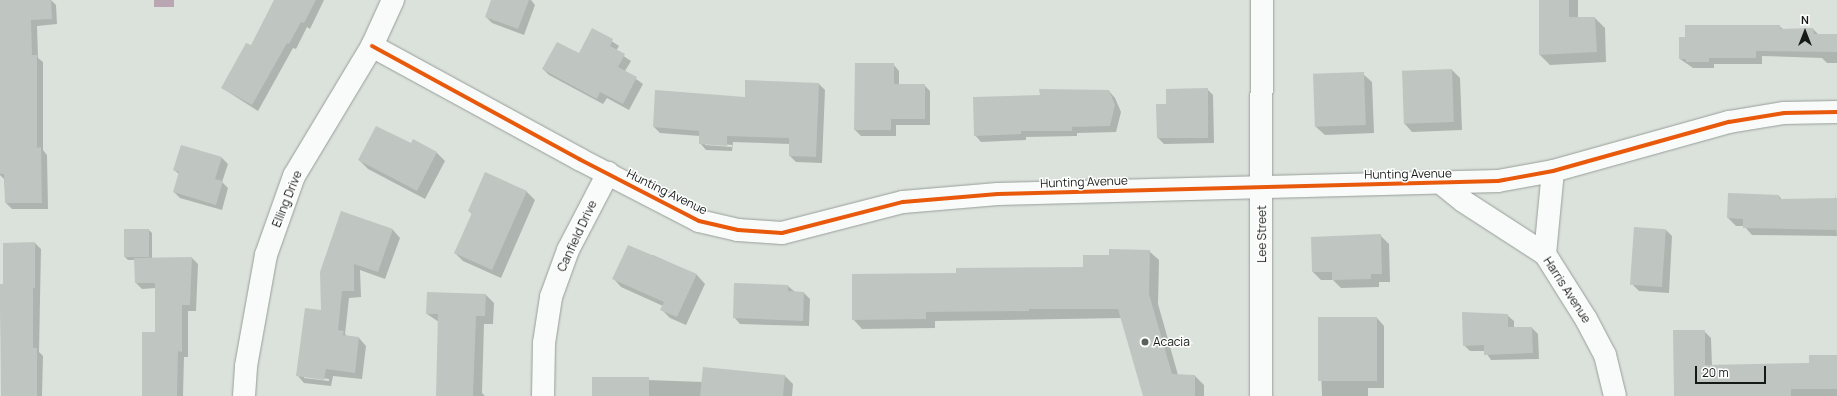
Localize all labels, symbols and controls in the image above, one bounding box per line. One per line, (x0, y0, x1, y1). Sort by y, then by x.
north arrow (1785, 12, 1825, 52)
text: N (1801, 12, 1809, 27)
street label: Hunting Avenue (624, 166, 710, 218)
street label: Hunting Avenue (1364, 166, 1452, 182)
street label: Elling Drive (269, 169, 305, 229)
street label: Hunting Avenue (1040, 173, 1128, 191)
street label: Canfield Drive (554, 198, 600, 274)
street label: Lee Street (1255, 205, 1269, 263)
street label: Harris Avenue (1540, 254, 1594, 326)
place label: Acacia (1153, 335, 1190, 349)
marker: Acacia (1140, 337, 1150, 347)
scale bar (1697, 358, 1768, 384)
text: 20 m (1702, 364, 1729, 381)

